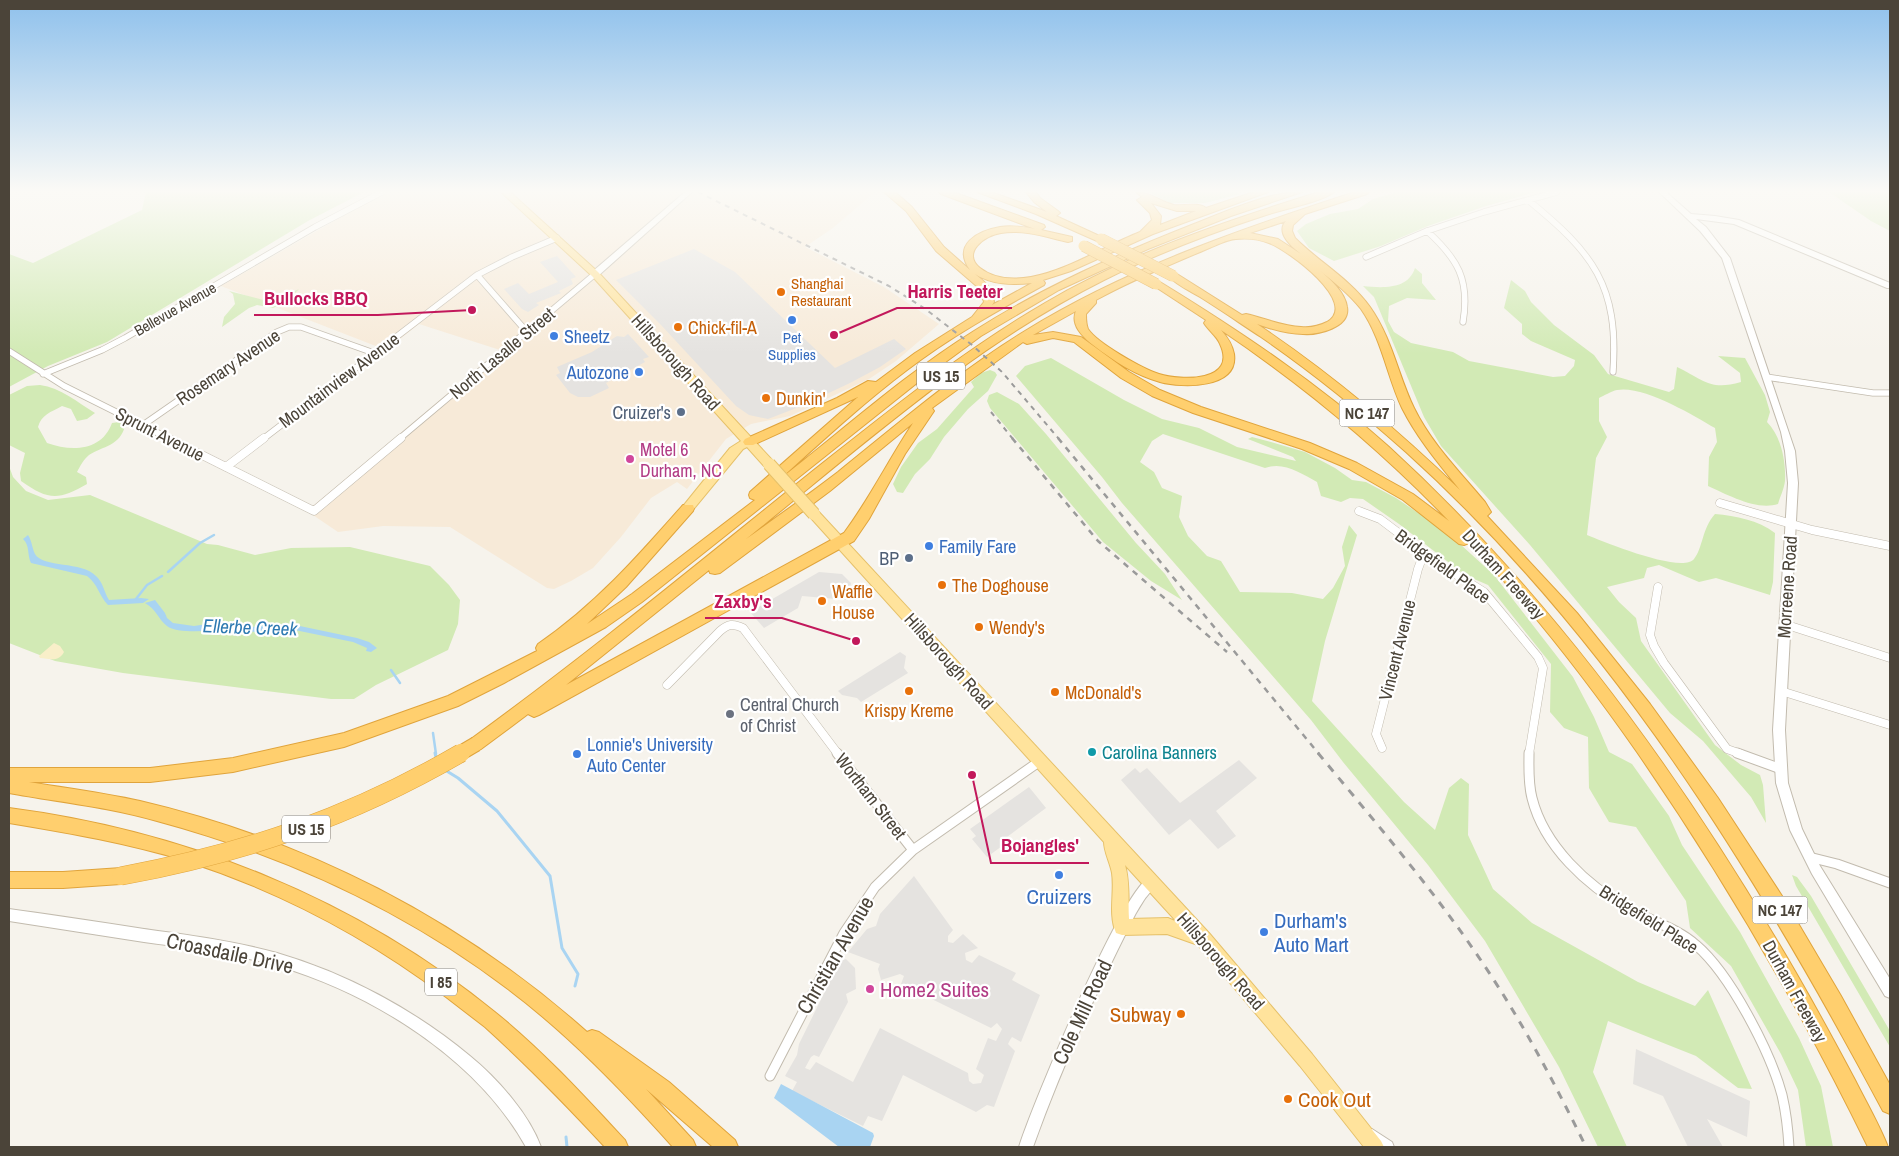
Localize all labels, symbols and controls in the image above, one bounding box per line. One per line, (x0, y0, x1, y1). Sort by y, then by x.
place label: Shanghai Restaurant (791, 273, 852, 311)
callout: Harris Teeter (897, 274, 1012, 308)
street label: Bellevue Avenue (130, 277, 220, 341)
text: Harris Teeter (908, 278, 1002, 304)
callout: Bullocks BBQ (254, 281, 378, 315)
text: Bullocks BBQ (264, 285, 368, 311)
marker: Shanghai Restaurant (775, 286, 787, 298)
street label: North Lasalle Street (444, 301, 560, 405)
street label: Hillsborough Road (626, 308, 726, 416)
marker: Pet Supplies (786, 314, 798, 326)
place label: Chick-fil-A (688, 315, 757, 340)
marker: Chick-fil-A (672, 321, 684, 333)
street label: Rosemary Avenue (171, 323, 285, 411)
place label: Sheetz (564, 324, 610, 349)
street label: Mountainview Avenue (274, 326, 404, 434)
place label: Pet Supplies (768, 327, 816, 365)
marker: Sheetz (548, 330, 560, 342)
place label: Autozone (566, 360, 629, 385)
road number: US 15 (917, 362, 965, 390)
marker: Autozone (633, 366, 645, 378)
place label: Dunkin' (776, 386, 826, 411)
marker: Dunkin' (760, 392, 772, 404)
road number: NC 147 (1340, 399, 1394, 426)
place label: Cruizer's (612, 400, 671, 425)
street label: Sprunt Avenue (111, 401, 209, 467)
marker: Cruizer's (675, 406, 687, 418)
place label: Motel 6 Durham, NC (640, 437, 722, 483)
marker: Motel 6 Durham, NC (624, 453, 636, 465)
street label: Bridgefield Place (1390, 523, 1496, 609)
street label: Durham Freeway (1457, 524, 1552, 625)
place label: Family Fare (939, 534, 1016, 559)
street label: Morreene Road (1771, 535, 1803, 639)
marker: Family Fare (923, 540, 935, 552)
place label: BP (879, 546, 899, 571)
marker: BP (903, 552, 915, 564)
place label: The Doghouse (952, 573, 1049, 598)
place label: Waffle House (832, 579, 875, 625)
marker: The Doghouse (936, 579, 948, 591)
callout: Zaxby's (705, 584, 782, 618)
text: Zaxby's (714, 588, 772, 614)
marker: Waffle House (816, 595, 828, 607)
street label: Vincent Avenue (1372, 597, 1422, 703)
street label: Hillsborough Road (899, 607, 999, 715)
water label: Ellerbe Creek (202, 612, 299, 642)
place label: Wendy's (989, 615, 1045, 640)
marker: Wendy's (973, 621, 985, 633)
place label: McDonald's (1065, 680, 1142, 705)
marker: Krispy Kreme (903, 685, 915, 697)
marker: McDonald's (1049, 686, 1061, 698)
place label: Central Church of Christ (740, 692, 839, 738)
place label: Krispy Kreme (864, 698, 954, 723)
marker: Central Church of Christ (724, 708, 736, 720)
place label: Lonnie's University Auto Center (586, 732, 714, 778)
place label: Carolina Banners (1102, 740, 1217, 765)
marker: Carolina Banners (1086, 746, 1098, 758)
marker: Lonnie's University Auto Center (571, 748, 583, 760)
street label: Wortham Street (829, 748, 913, 844)
road number: US 15 (282, 816, 330, 842)
callout: Bojangles' (991, 829, 1089, 863)
text: Bojangles' (1001, 832, 1079, 858)
marker: Cruizers (1053, 869, 1065, 881)
street label: Bridgefield Place (1595, 879, 1703, 959)
place label: Cruizers (1026, 882, 1092, 911)
street label: Christian Avenue (789, 891, 881, 1019)
road number: NC 147 (1752, 896, 1808, 924)
place label: Durham's Auto Mart (1273, 906, 1349, 959)
street label: Hillsborough Road (1171, 907, 1271, 1015)
street label: Croasdaile Drive (164, 925, 296, 981)
marker: Durham's Auto Mart (1258, 926, 1270, 938)
street label: Durham Freeway (1757, 935, 1834, 1047)
street label: Cole Mill Road (1045, 955, 1119, 1069)
road number: I 85 (425, 969, 457, 996)
place label: Home2 Suites (880, 975, 989, 1004)
marker: Home2 Suites (864, 983, 876, 995)
place label: Subway (1110, 1000, 1171, 1029)
marker: Subway (1175, 1008, 1187, 1020)
place label: Cook Out (1298, 1085, 1371, 1114)
marker: Cook Out (1282, 1093, 1294, 1105)

